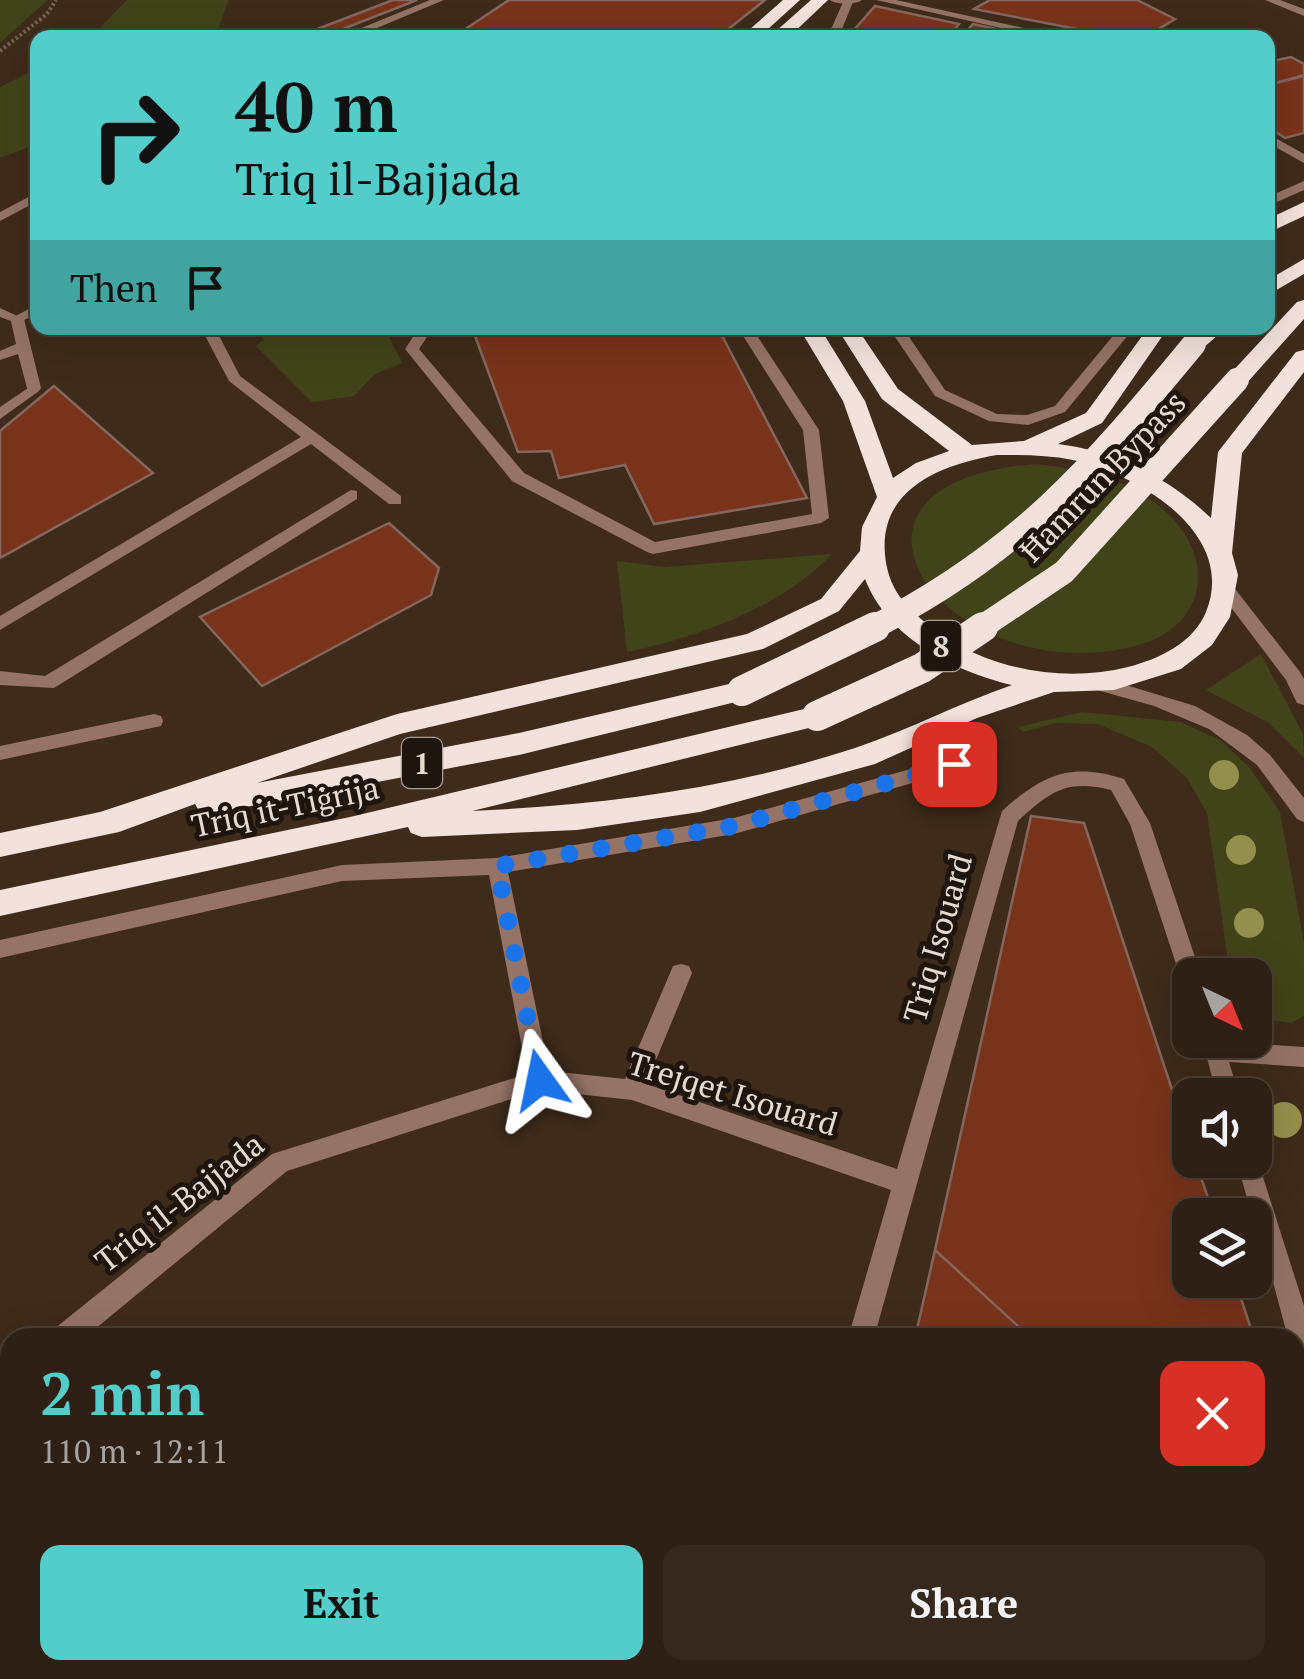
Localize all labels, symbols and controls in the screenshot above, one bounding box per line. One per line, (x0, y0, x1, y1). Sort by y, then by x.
text: 40 m (235, 59, 398, 152)
icon: right (70, 70, 200, 200)
text: Triq il-Bajjada (235, 148, 521, 208)
icon: arrive (178, 260, 233, 315)
text: Then (70, 263, 158, 313)
street label: Ħamrun Bypass (1010, 381, 1194, 571)
road number: 8 (921, 621, 961, 671)
pin (912, 722, 997, 807)
icon: arrive (927, 737, 982, 792)
road number: 1 (402, 738, 442, 788)
street label: Triq it-Tiġrija (187, 766, 383, 846)
street label: Triq Isouard (893, 849, 981, 1027)
north arrow (1172, 958, 1272, 1058)
map controls (1172, 958, 1272, 1298)
position arrow (488, 1028, 592, 1132)
street label: Trejqet Isouard (623, 1041, 843, 1145)
button: sound (1172, 1078, 1272, 1178)
street label: Triq il-Bajjada (86, 1123, 272, 1281)
button: layers (1172, 1198, 1272, 1298)
text: 2 min (40, 1353, 204, 1432)
button: close (1160, 1361, 1265, 1466)
text: 110 m · 12:11 (40, 1430, 228, 1472)
button: Exit (40, 1545, 643, 1660)
button: Share (663, 1545, 1265, 1660)

